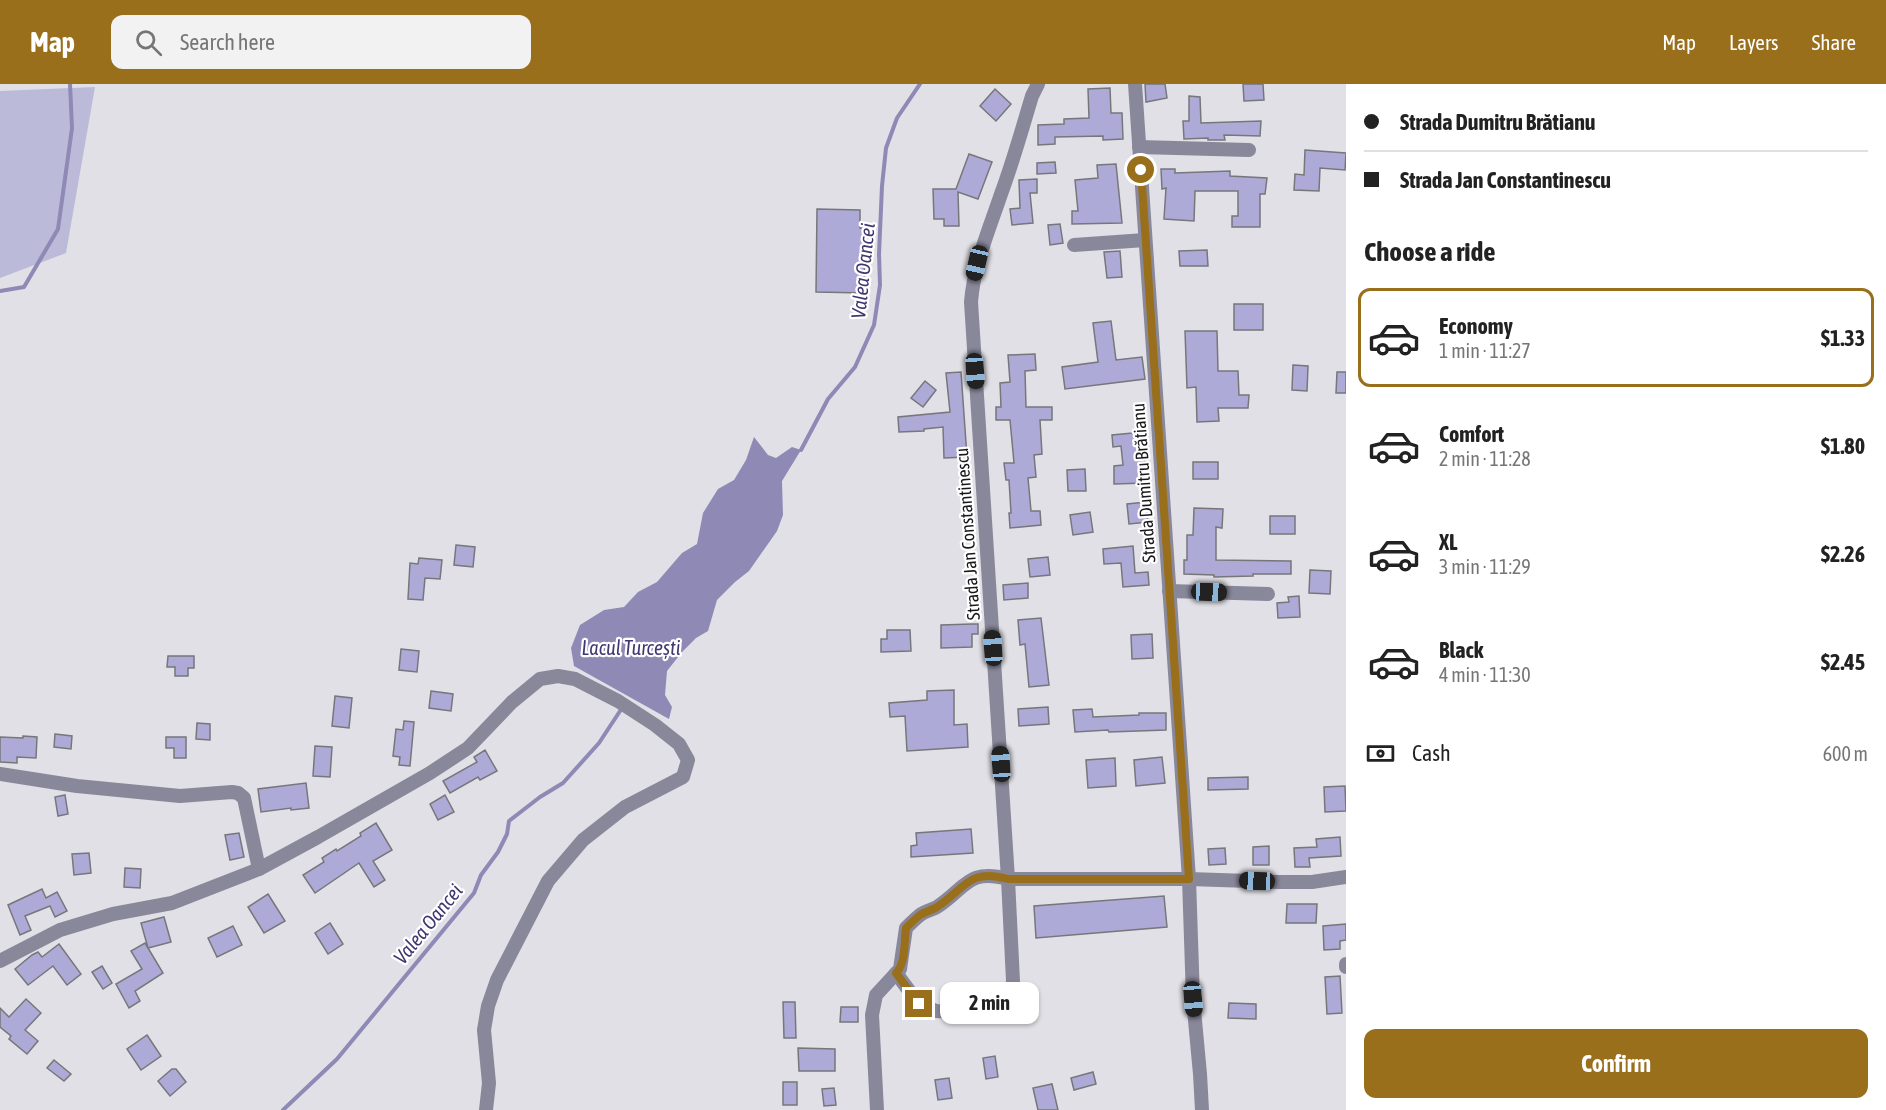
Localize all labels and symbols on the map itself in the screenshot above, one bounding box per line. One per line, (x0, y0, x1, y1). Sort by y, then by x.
route start (1127, 156, 1154, 183)
water label: Valea Oancei (846, 222, 879, 320)
car (964, 243, 990, 283)
car (965, 352, 985, 390)
street label: Strada Dumitru Brătianu (1127, 403, 1160, 564)
street label: Strada Jan Constantinescu (951, 447, 984, 621)
car (1191, 582, 1227, 602)
car (983, 629, 1003, 667)
water label: Lacul Turcești (582, 636, 681, 659)
car (991, 745, 1011, 783)
car (1239, 871, 1275, 891)
water label: Valea Oancei (388, 879, 467, 968)
car (1182, 980, 1204, 1018)
callout: 2 min (940, 983, 1039, 1025)
route end (905, 990, 932, 1017)

